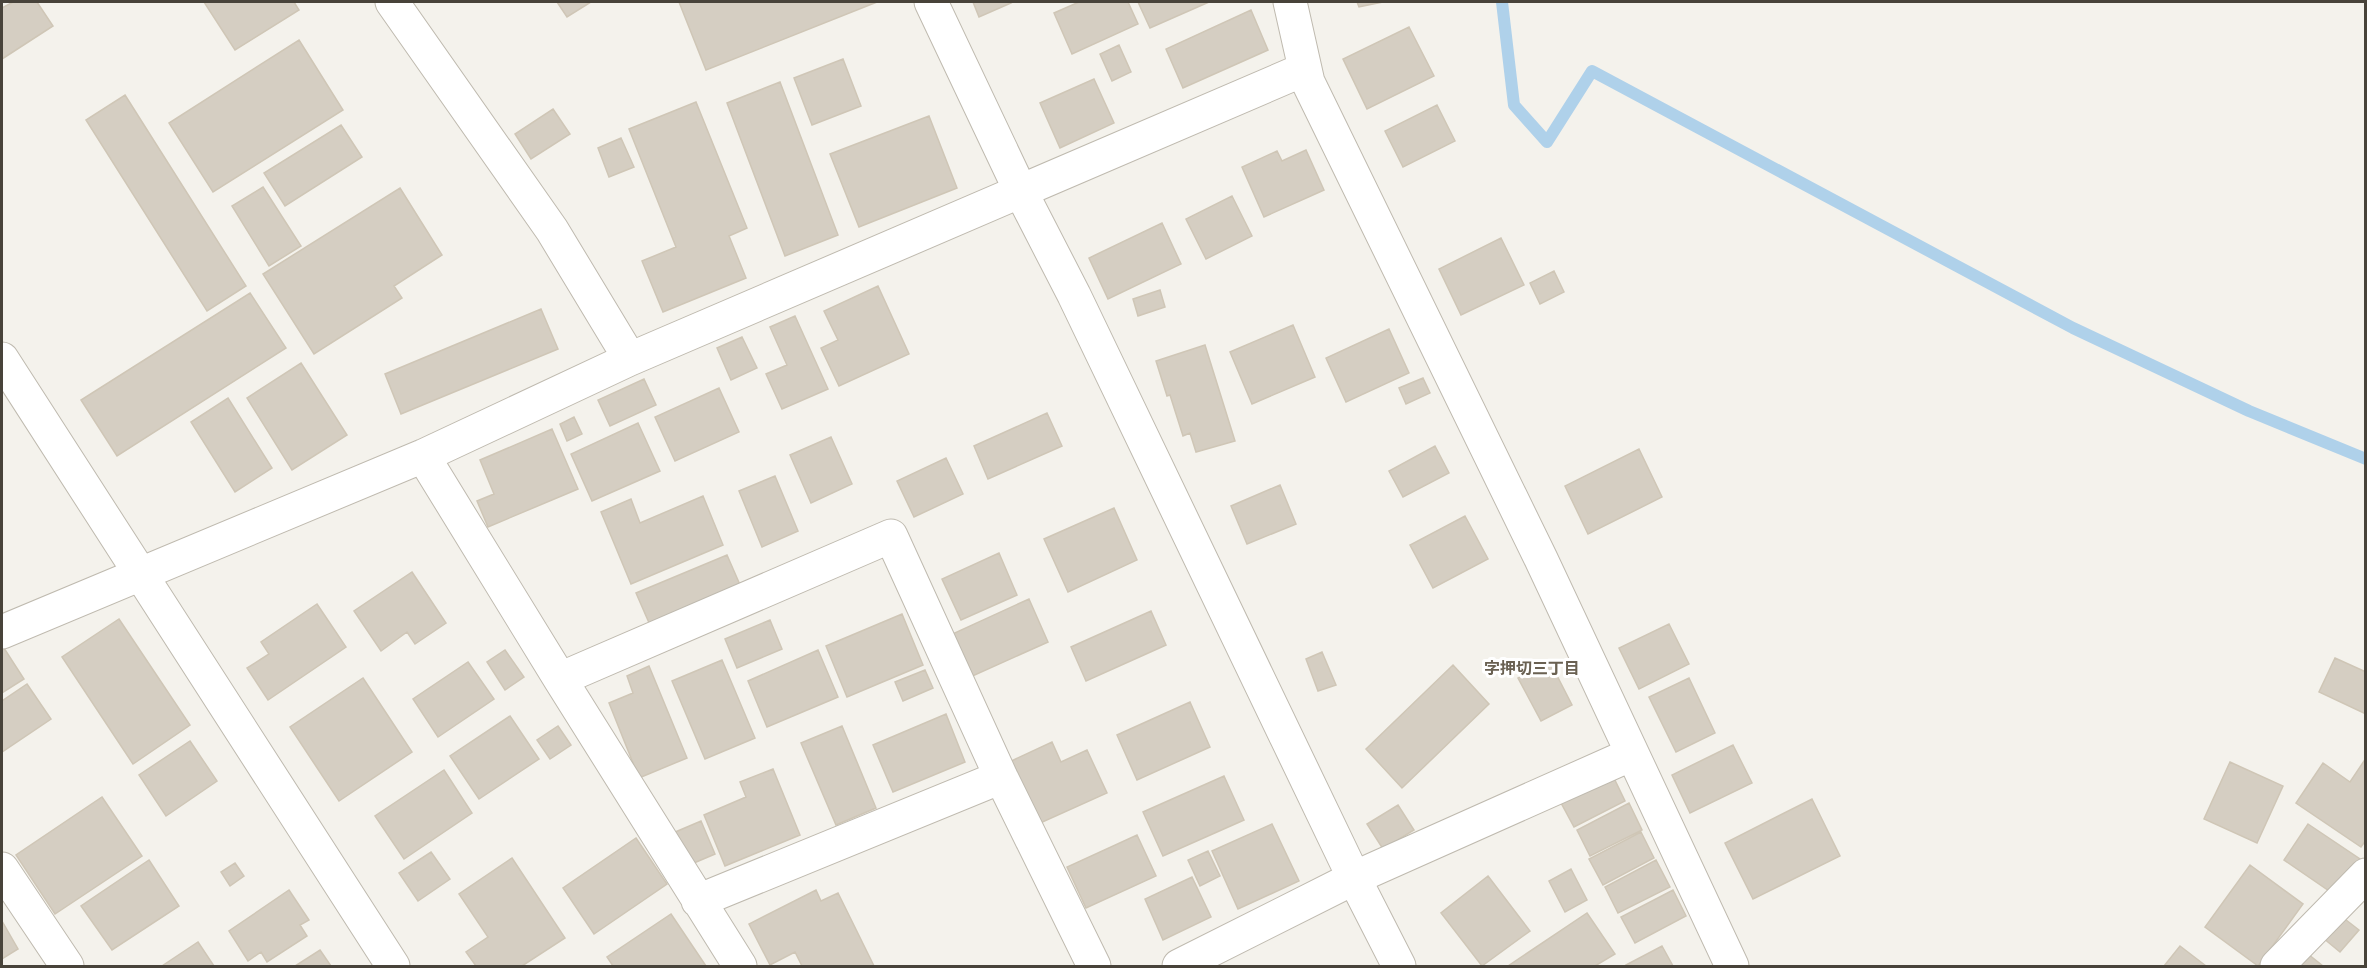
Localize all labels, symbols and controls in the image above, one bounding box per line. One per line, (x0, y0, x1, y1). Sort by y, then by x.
district label: 字押切三丁目 (1484, 656, 1580, 680)

